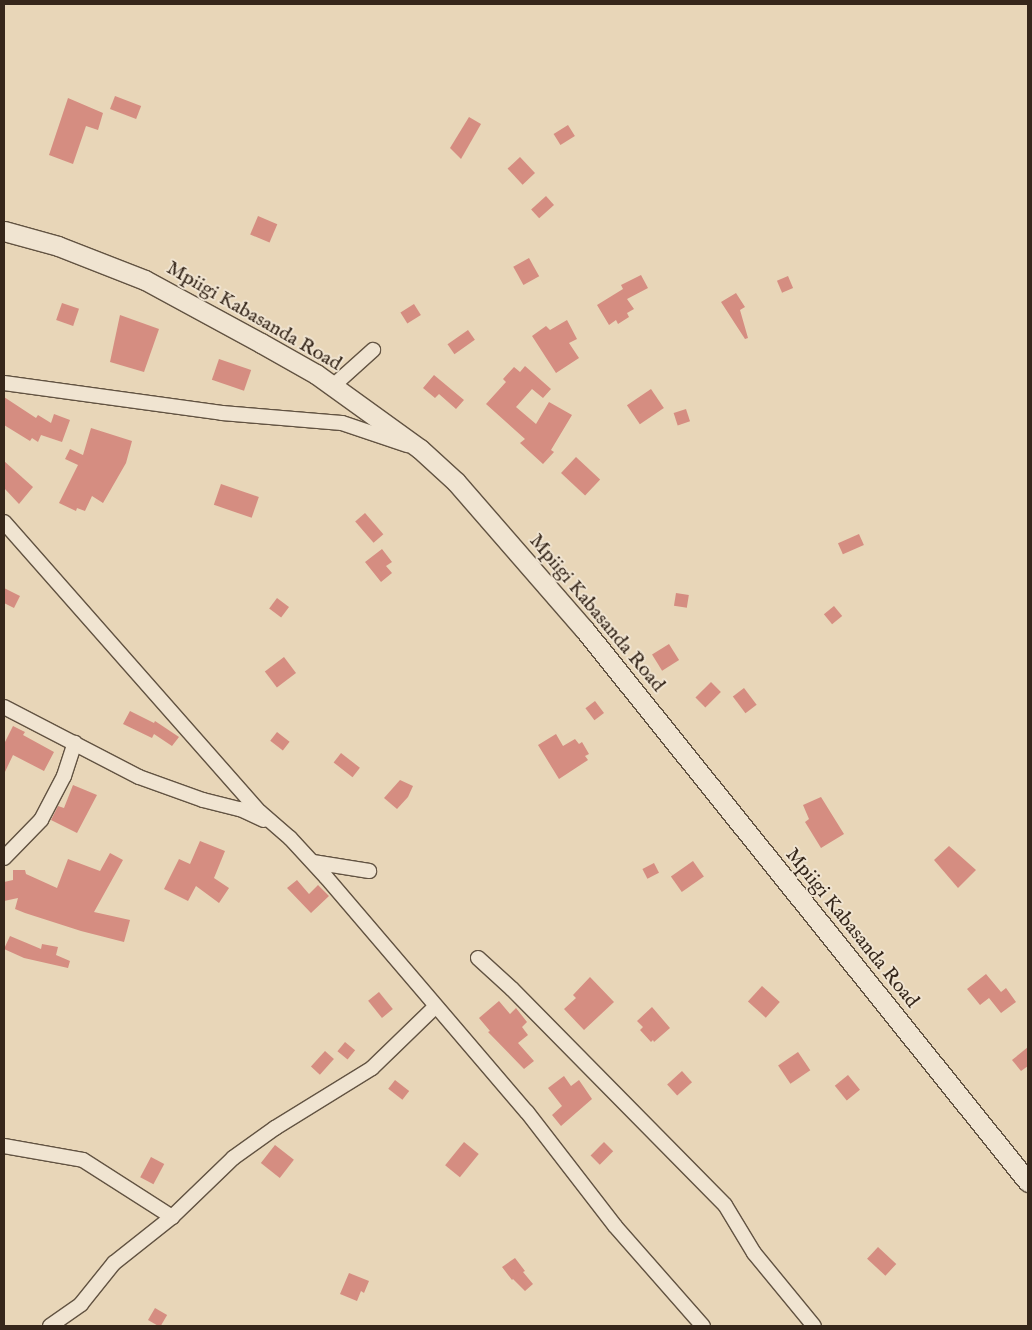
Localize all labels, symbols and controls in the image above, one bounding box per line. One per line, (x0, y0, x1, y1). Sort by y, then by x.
street label: Mpiigi Kabasanda Road (162, 256, 346, 376)
street label: Mpiigi Kabasanda Road (524, 529, 670, 697)
street label: Mpiigi Kabasanda Road (780, 843, 924, 1013)

